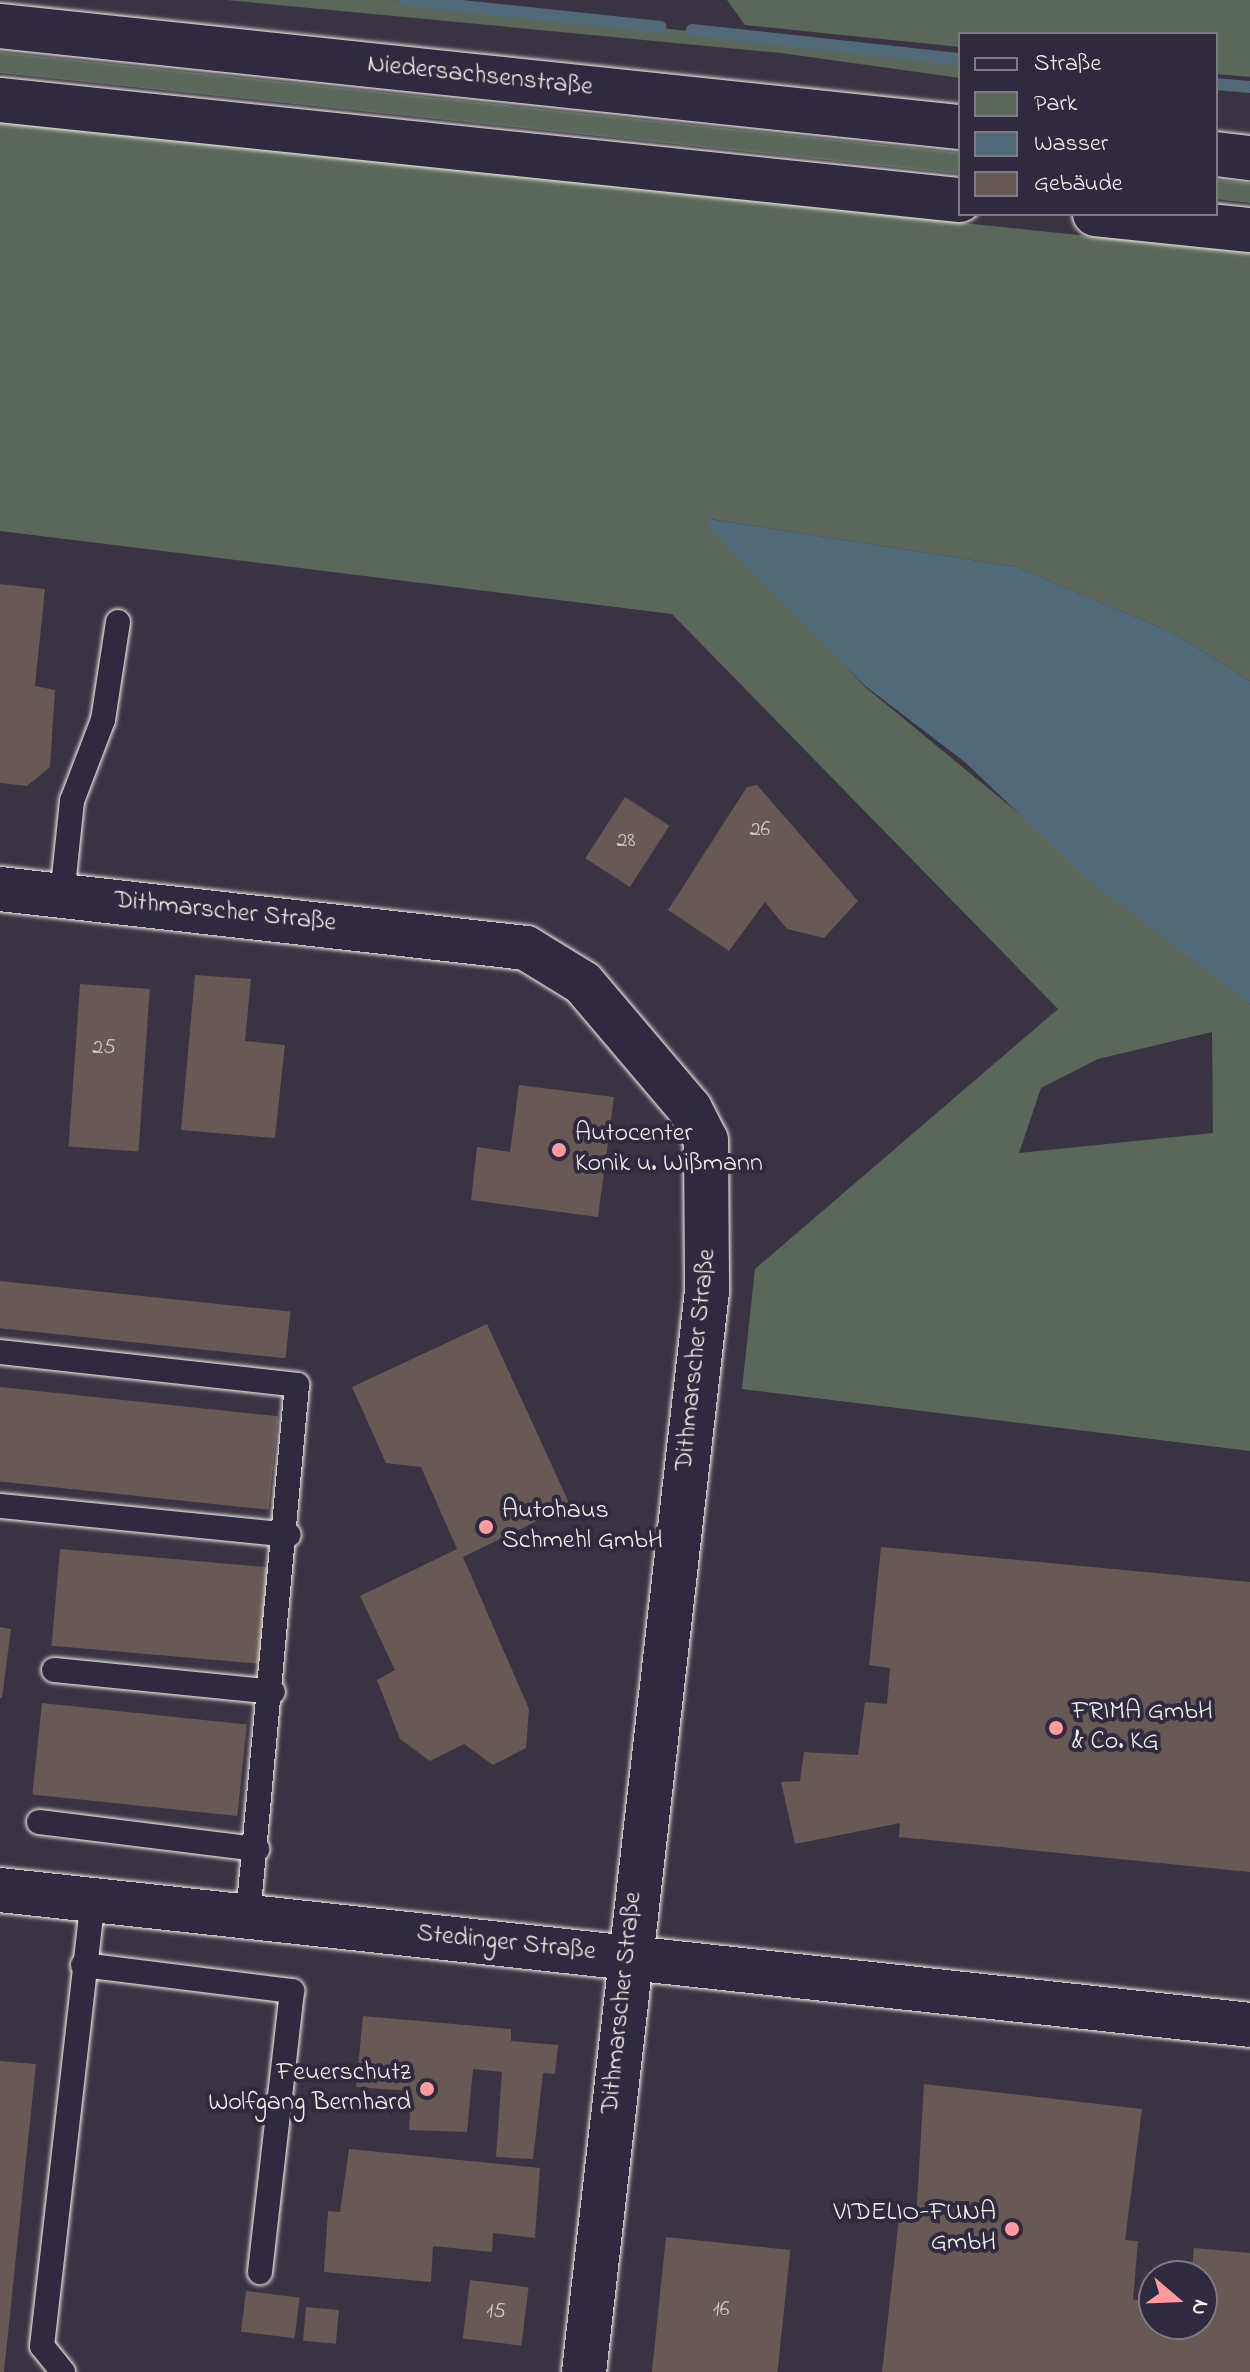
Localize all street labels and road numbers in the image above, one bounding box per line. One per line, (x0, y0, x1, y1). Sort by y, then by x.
street label: Niedersachsenstraße (366, 50, 594, 104)
street label: Dithmarscher Straße (112, 886, 338, 940)
street label: Dithmarscher Straße (670, 1247, 724, 1473)
street label: Dithmarscher Straße (596, 1890, 650, 2116)
street label: Stedinger Straße (415, 1919, 597, 1969)

